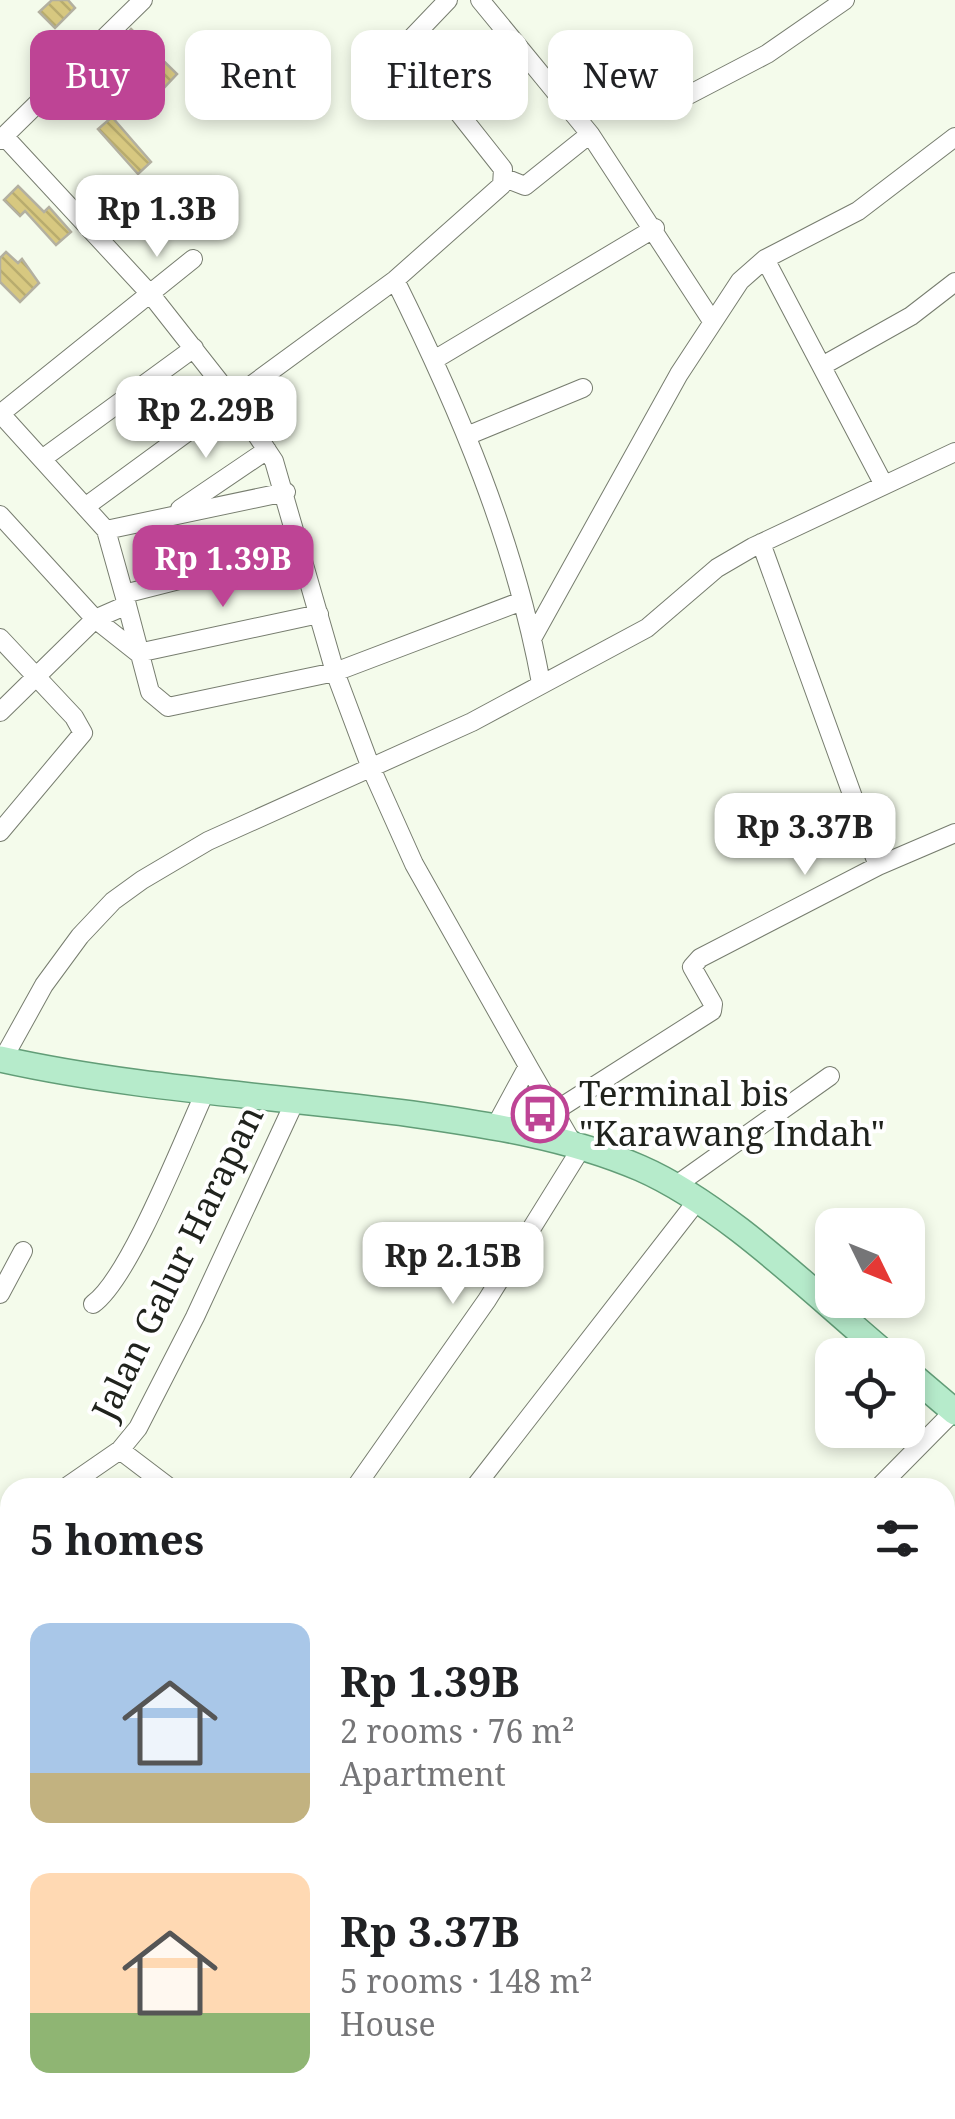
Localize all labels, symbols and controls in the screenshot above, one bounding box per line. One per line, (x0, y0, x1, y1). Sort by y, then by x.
chip: Buy (30, 30, 165, 120)
chip: Rent (185, 30, 331, 120)
chip: Filters (351, 30, 528, 120)
chip: New (548, 30, 693, 120)
pin: Rp 1.3B (65, 175, 249, 260)
text: Rp 1.3B (98, 186, 216, 229)
pin: Rp 2.29B (103, 376, 309, 461)
text: Rp 2.29B (138, 387, 274, 430)
pin: Rp 1.39B (120, 525, 326, 610)
text: Rp 1.39B (155, 536, 291, 579)
pin: Rp 3.37B (702, 793, 908, 878)
text: Rp 3.37B (737, 804, 873, 847)
place label: Terminal bis "Karawang Indah" (579, 1069, 885, 1156)
bus stop icon: Terminal bis "Karawang Indah" (510, 1084, 570, 1144)
street label: Jalan Galur Harapan (80, 1097, 273, 1428)
north arrow (815, 1208, 925, 1318)
map controls (815, 1208, 925, 1448)
pin: Rp 2.15B (350, 1222, 556, 1307)
text: Rp 2.15B (385, 1233, 521, 1276)
button: locate (815, 1338, 925, 1448)
text: 5 homes (30, 1510, 204, 1567)
icon: filters (870, 1511, 925, 1566)
text: Rp 1.39B (340, 1652, 520, 1709)
icon: home (110, 1663, 230, 1783)
text: 2 rooms · 76 m² (340, 1709, 575, 1752)
text: Apartment (340, 1752, 506, 1795)
text: Rp 3.37B (340, 1902, 520, 1959)
icon: home (110, 1913, 230, 2033)
text: 5 rooms · 148 m² (340, 1959, 593, 2002)
text: House (340, 2002, 436, 2045)

